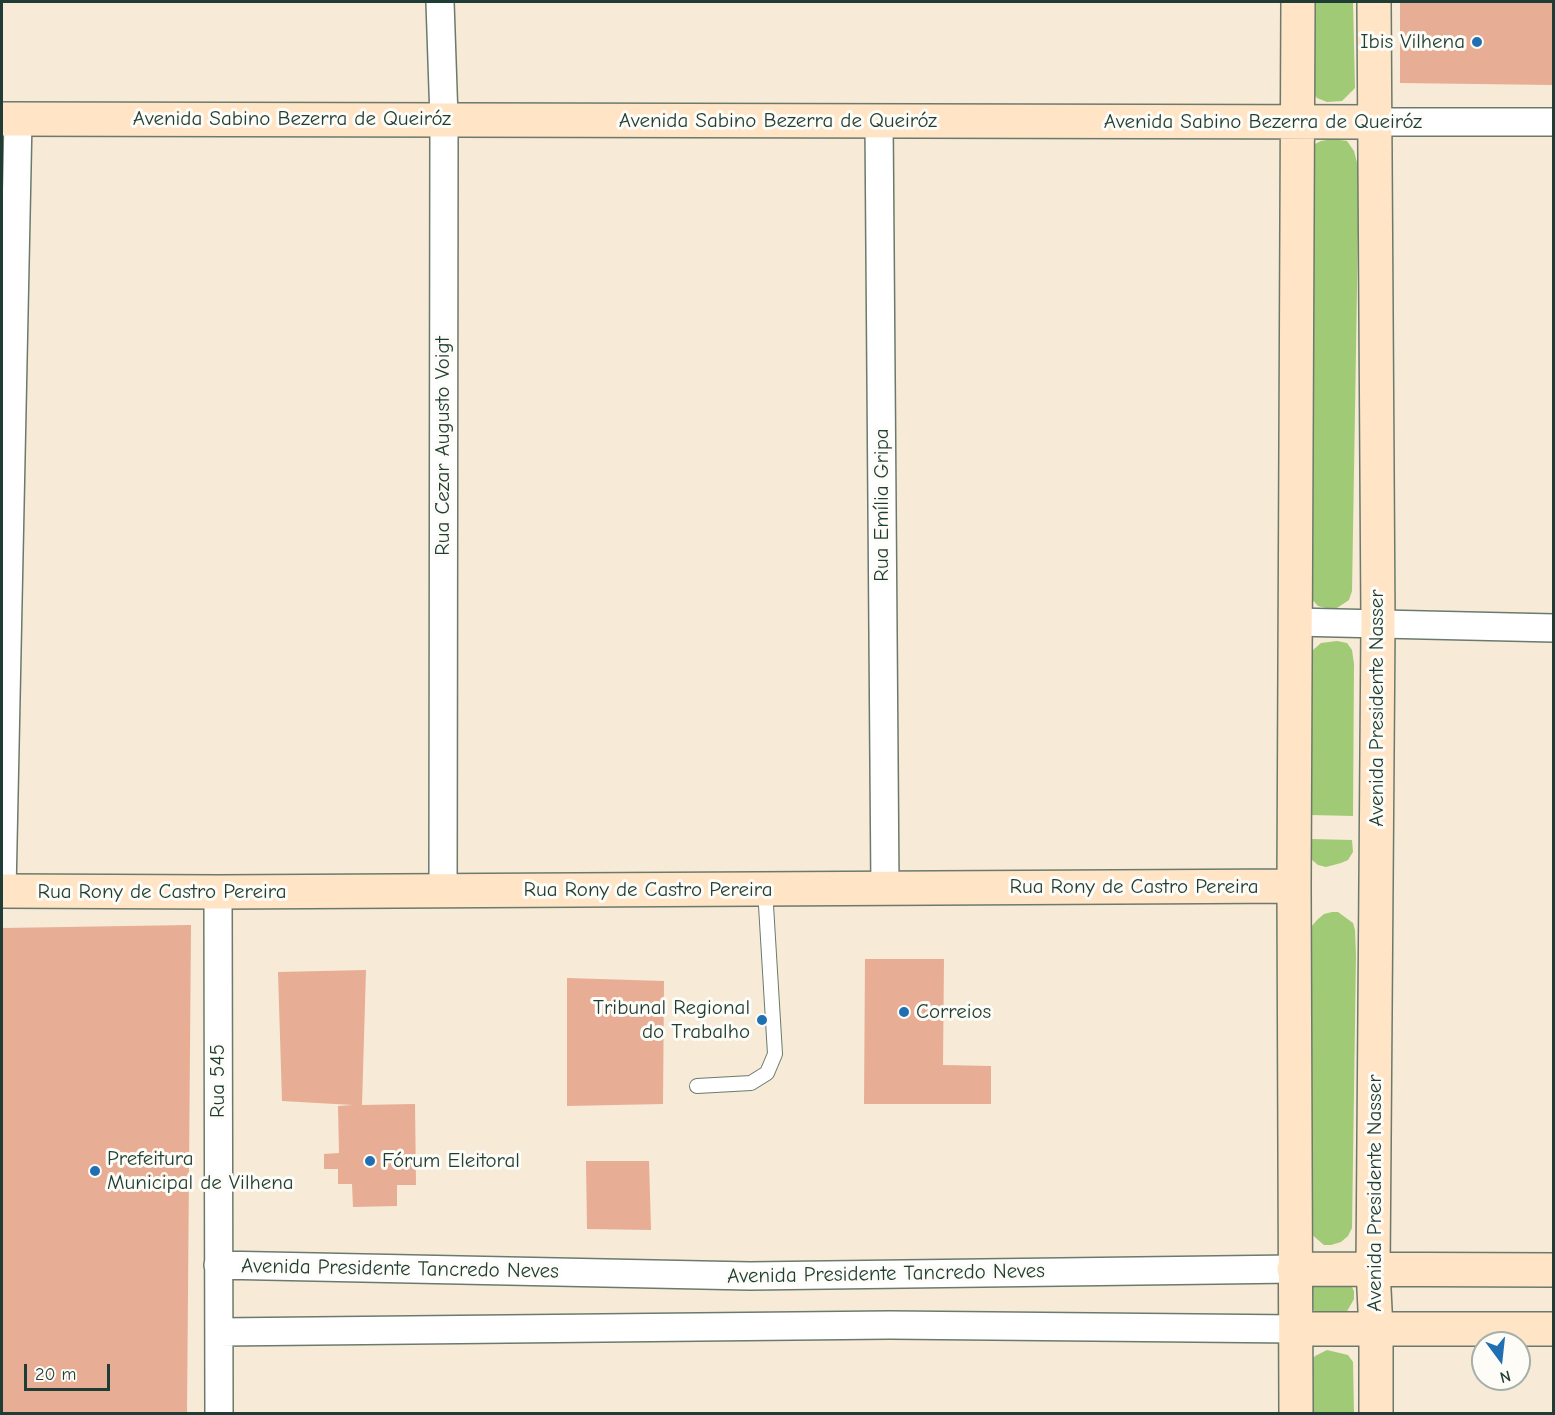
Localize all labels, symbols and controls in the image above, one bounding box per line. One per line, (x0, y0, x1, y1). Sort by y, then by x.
place label: Ibis Vilhena (1360, 29, 1465, 55)
marker: Ibis Vilhena (1470, 35, 1484, 49)
street label: Avenida Sabino Bezerra de Queiróz (133, 106, 451, 132)
street label: Avenida Sabino Bezerra de Queiróz (619, 108, 937, 134)
street label: Avenida Sabino Bezerra de Queiróz (1104, 109, 1422, 135)
street label: Rua Cezar Augusto Voigt (430, 336, 456, 556)
street label: Rua Emília Gripa (869, 428, 895, 582)
street label: Avenida Presidente Nasser (1364, 589, 1390, 827)
street label: Rua Rony de Castro Pereira (1009, 874, 1259, 900)
street label: Rua Rony de Castro Pereira (523, 877, 773, 903)
street label: Rua Rony de Castro Pereira (37, 879, 287, 905)
place label: Tribunal Regional do Trabalho (593, 995, 750, 1045)
place label: Correios (916, 999, 991, 1025)
marker: Correios (897, 1005, 911, 1019)
marker: Tribunal Regional do Trabalho (755, 1013, 769, 1027)
street label: Rua 545 (205, 1044, 231, 1118)
street label: Avenida Presidente Nasser (1362, 1074, 1388, 1312)
place label: Prefeitura Municipal de Vilhena (107, 1146, 294, 1196)
place label: Fórum Eleitoral (382, 1148, 520, 1174)
marker: Fórum Eleitoral (363, 1154, 377, 1168)
marker: Prefeitura Municipal de Vilhena (88, 1164, 102, 1178)
street label: Avenida Presidente Tancredo Neves (241, 1254, 559, 1284)
street label: Avenida Presidente Tancredo Neves (727, 1259, 1045, 1289)
north arrow (1471, 1331, 1531, 1391)
scale bar (27, 1352, 112, 1390)
text: 20 m (35, 1364, 76, 1385)
text: N (1498, 1366, 1513, 1386)

